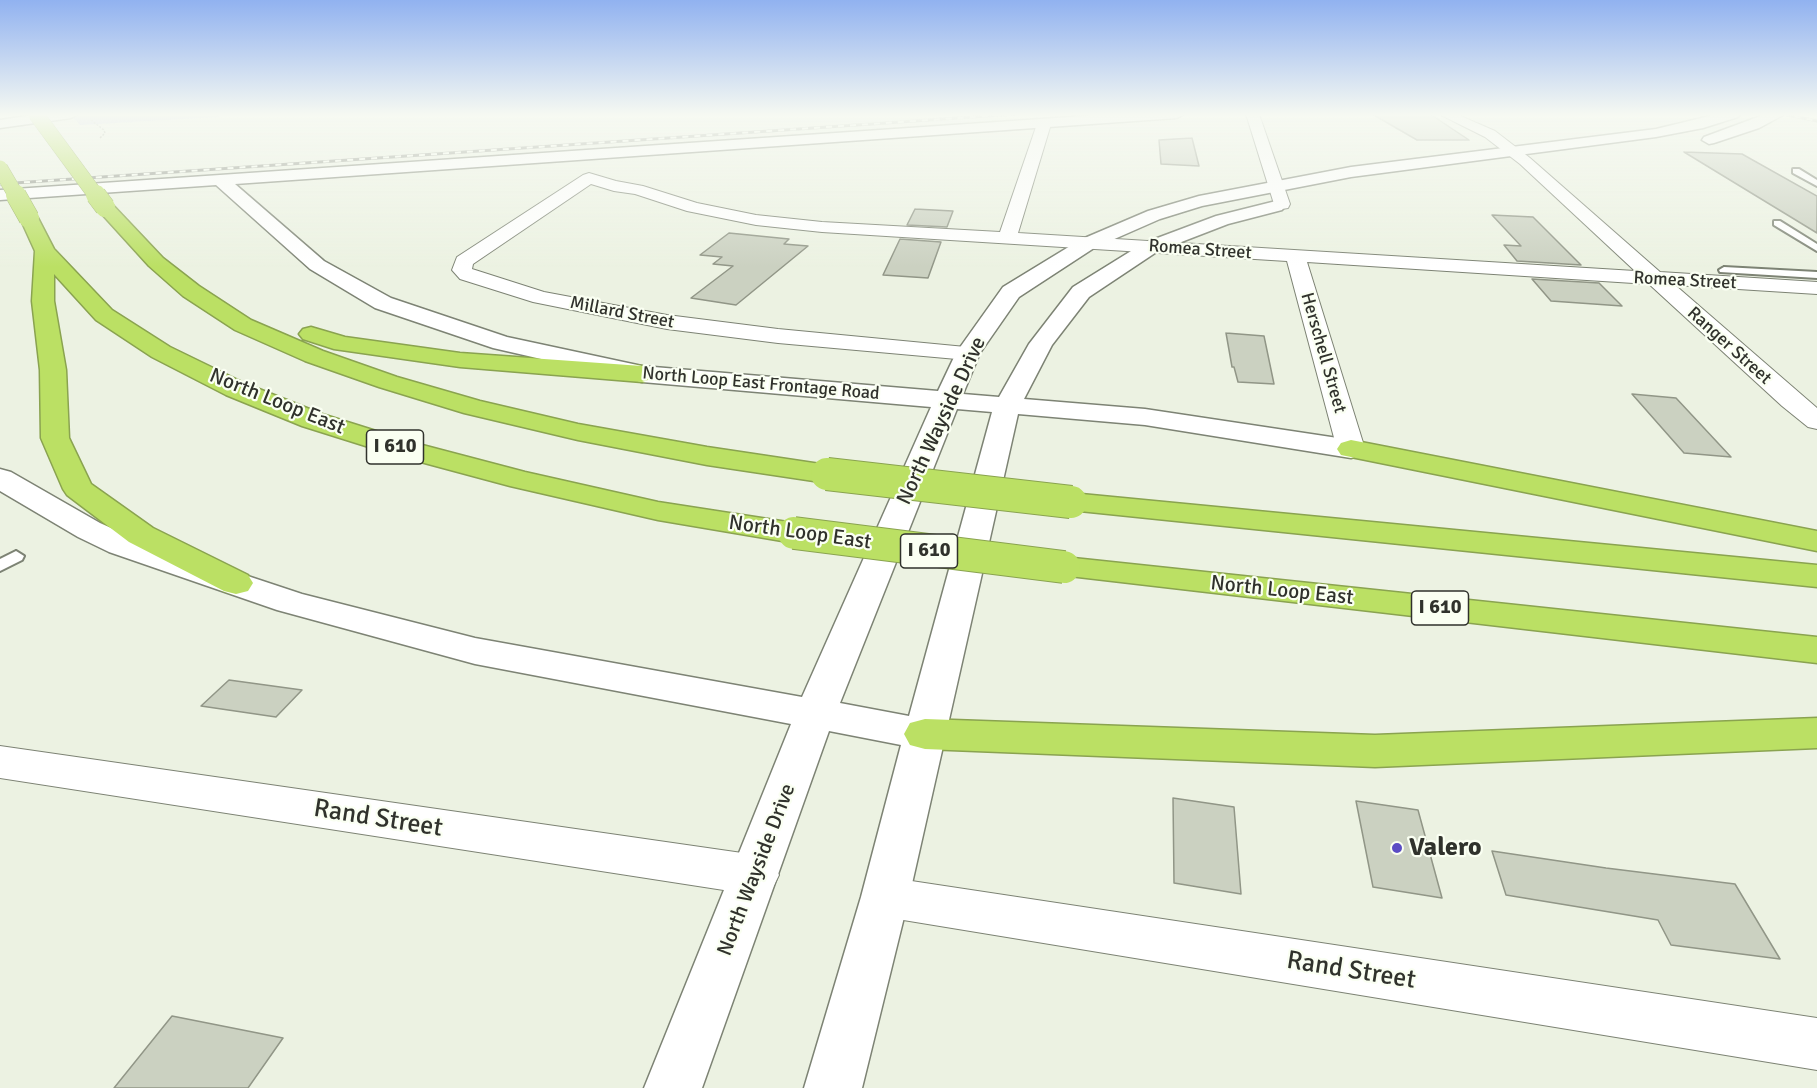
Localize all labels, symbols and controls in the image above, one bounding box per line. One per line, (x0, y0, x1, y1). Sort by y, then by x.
street label: Romea Street (1148, 236, 1252, 264)
street label: Romea Street (1633, 268, 1737, 294)
street label: Herschell Street (1296, 290, 1350, 416)
street label: Millard Street (568, 292, 676, 334)
street label: Ranger Street (1683, 303, 1775, 389)
street label: North Wayside Drive (892, 333, 992, 509)
street label: North Loop East (206, 363, 348, 441)
street label: North Loop East Frontage Road (642, 363, 880, 405)
road number: I 610 (366, 430, 424, 464)
street label: North Loop East (727, 511, 873, 555)
road number: I 610 (900, 534, 958, 568)
street label: North Loop East (1209, 571, 1355, 611)
road number: I 610 (1412, 591, 1468, 625)
street label: North Wayside Drive (713, 780, 801, 960)
street label: Rand Street (311, 793, 445, 845)
place label: Valero (1409, 832, 1481, 864)
marker: Valero (1390, 841, 1404, 855)
street label: Rand Street (1284, 945, 1418, 997)

